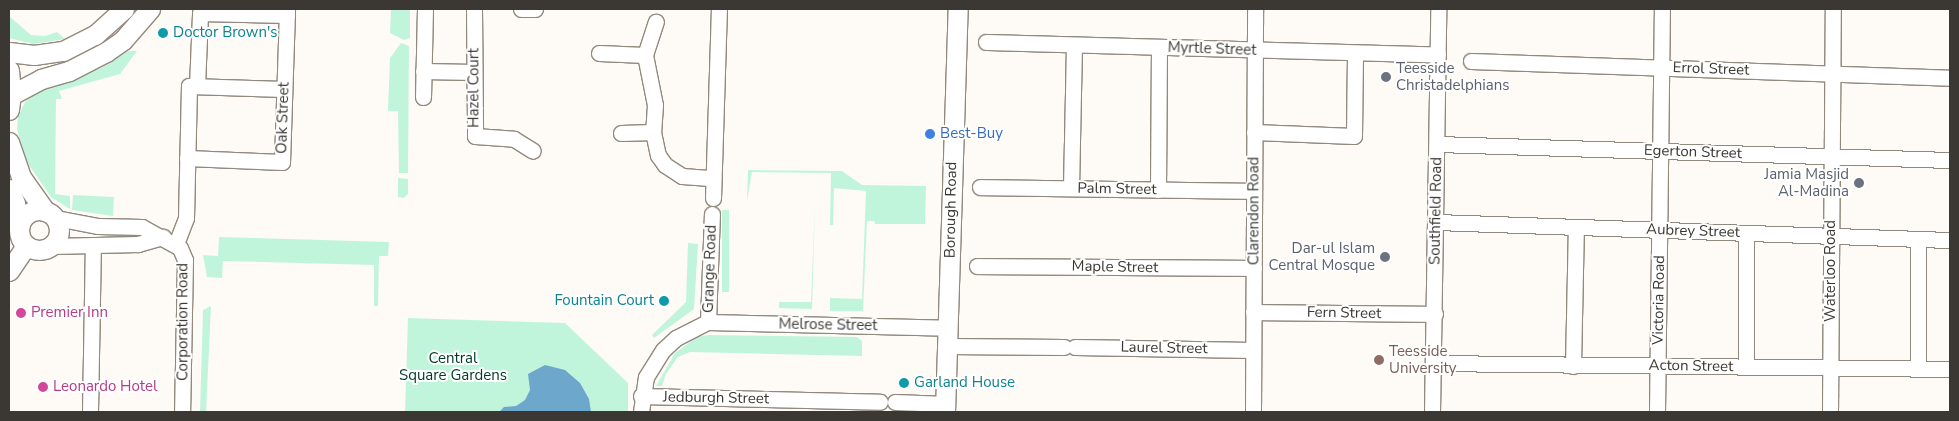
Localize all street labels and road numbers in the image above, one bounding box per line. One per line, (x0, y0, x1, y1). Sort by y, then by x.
street label: Myrtle Street (1167, 38, 1257, 60)
street label: Hazel Court (465, 48, 483, 128)
street label: Errol Street (1672, 59, 1750, 79)
street label: Oak Street (273, 82, 293, 154)
street label: Egerton Street (1644, 141, 1742, 163)
street label: Clarendon Road (1245, 157, 1263, 265)
street label: Southfield Road (1426, 157, 1446, 265)
street label: Borough Road (941, 162, 961, 258)
street label: Palm Street (1077, 179, 1157, 199)
street label: Aubrey Street (1646, 220, 1740, 242)
street label: Waterloo Road (1822, 220, 1840, 322)
street label: Grange Road (699, 225, 721, 313)
street label: Victoria Road (1649, 255, 1669, 345)
street label: Maple Street (1072, 257, 1158, 277)
street label: Corporation Road (174, 263, 192, 381)
street label: Fern Street (1307, 303, 1381, 323)
street label: Melrose Street (778, 315, 878, 335)
street label: Laurel Street (1120, 338, 1208, 358)
street label: Acton Street (1649, 356, 1733, 376)
street label: Jedburgh Street (663, 388, 769, 408)

